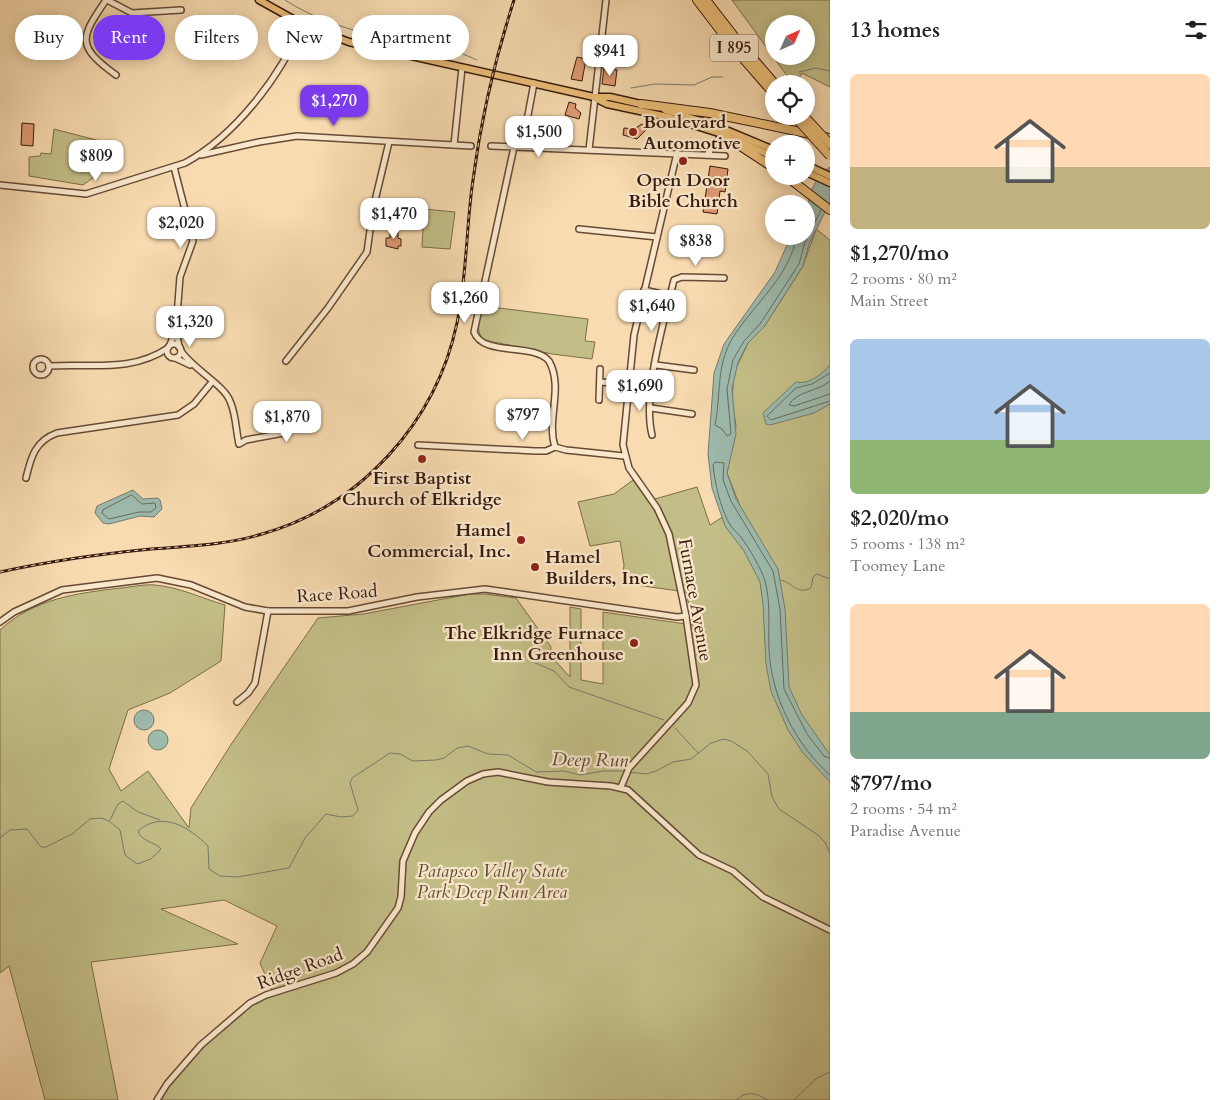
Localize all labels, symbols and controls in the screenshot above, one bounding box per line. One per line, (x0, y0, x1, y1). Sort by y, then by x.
chip: Buy (15, 15, 83, 60)
chip: Rent (93, 15, 165, 60)
chip: Filters (175, 15, 258, 60)
chip: New (268, 15, 342, 60)
chip: Apartment (352, 15, 469, 60)
north arrow (765, 15, 815, 65)
map controls (765, 15, 815, 245)
text: 13 homes (850, 16, 940, 45)
icon: filters (1182, 16, 1210, 44)
pin: $941 (580, 34, 640, 77)
road number: I 895 (710, 34, 758, 62)
text: $941 (594, 40, 626, 62)
button: locate (765, 75, 815, 125)
pin: $1,270 (293, 84, 375, 127)
text: $1,270 (311, 90, 357, 112)
icon: home (985, 106, 1075, 196)
place label: Boulevard Automotive (643, 110, 741, 156)
pin: $1,500 (498, 116, 580, 158)
text: $1,500 (516, 121, 562, 143)
marker: Boulevard Automotive (627, 126, 639, 138)
button: + (765, 135, 815, 185)
pin: $809 (66, 140, 126, 182)
text: $809 (80, 145, 112, 167)
marker: Open Door Bible Church (677, 155, 689, 167)
place label: Open Door Bible Church (628, 168, 738, 214)
button: − (765, 195, 815, 245)
pin: $1,470 (353, 198, 435, 240)
text: $1,470 (371, 203, 417, 225)
pin: $2,020 (140, 206, 222, 249)
text: $2,020 (158, 212, 204, 234)
pin: $838 (666, 224, 726, 267)
text: $838 (680, 230, 712, 252)
text: $1,270/mo (850, 239, 949, 268)
text: 2 rooms · 80 m² (850, 268, 957, 290)
pin: $1,260 (424, 282, 506, 324)
text: $1,260 (442, 287, 488, 309)
pin: $1,640 (611, 290, 693, 332)
text: Main Street (850, 290, 928, 312)
text: $1,640 (629, 295, 675, 317)
pin: $1,320 (149, 306, 231, 348)
text: $1,320 (167, 311, 213, 333)
pin: $1,690 (599, 370, 681, 412)
icon: home (985, 371, 1075, 461)
text: $1,690 (617, 375, 663, 397)
pin: $797 (493, 398, 553, 441)
pin: $1,870 (246, 400, 328, 443)
text: $797 (507, 404, 539, 426)
text: $1,870 (264, 406, 310, 428)
marker: First Baptist Church of Elkridge (416, 453, 428, 465)
place label: First Baptist Church of Elkridge (342, 466, 502, 512)
text: $2,020/mo (850, 504, 949, 533)
place label: Hamel Commercial, Inc. (367, 518, 511, 564)
text: 5 rooms · 138 m² (850, 533, 965, 555)
marker: Hamel Commercial, Inc. (515, 534, 527, 546)
street label: Furnace Avenue (672, 537, 718, 663)
place label: Hamel Builders, Inc. (545, 545, 654, 591)
text: Toomey Lane (850, 555, 946, 577)
marker: Hamel Builders, Inc. (529, 561, 541, 573)
street label: Race Road (296, 579, 379, 609)
place label: The Elkridge Furnace Inn Greenhouse (444, 621, 624, 667)
icon: home (985, 636, 1075, 726)
marker: The Elkridge Furnace Inn Greenhouse (628, 637, 640, 649)
water label: Deep Run (551, 746, 629, 774)
text: $797/mo (850, 769, 932, 798)
text: 2 rooms · 54 m² (850, 798, 957, 820)
text: Paradise Avenue (850, 820, 961, 842)
park label: Patapsco Valley State Park Deep Run Area (417, 859, 568, 905)
street label: Ridge Road (254, 942, 347, 996)

